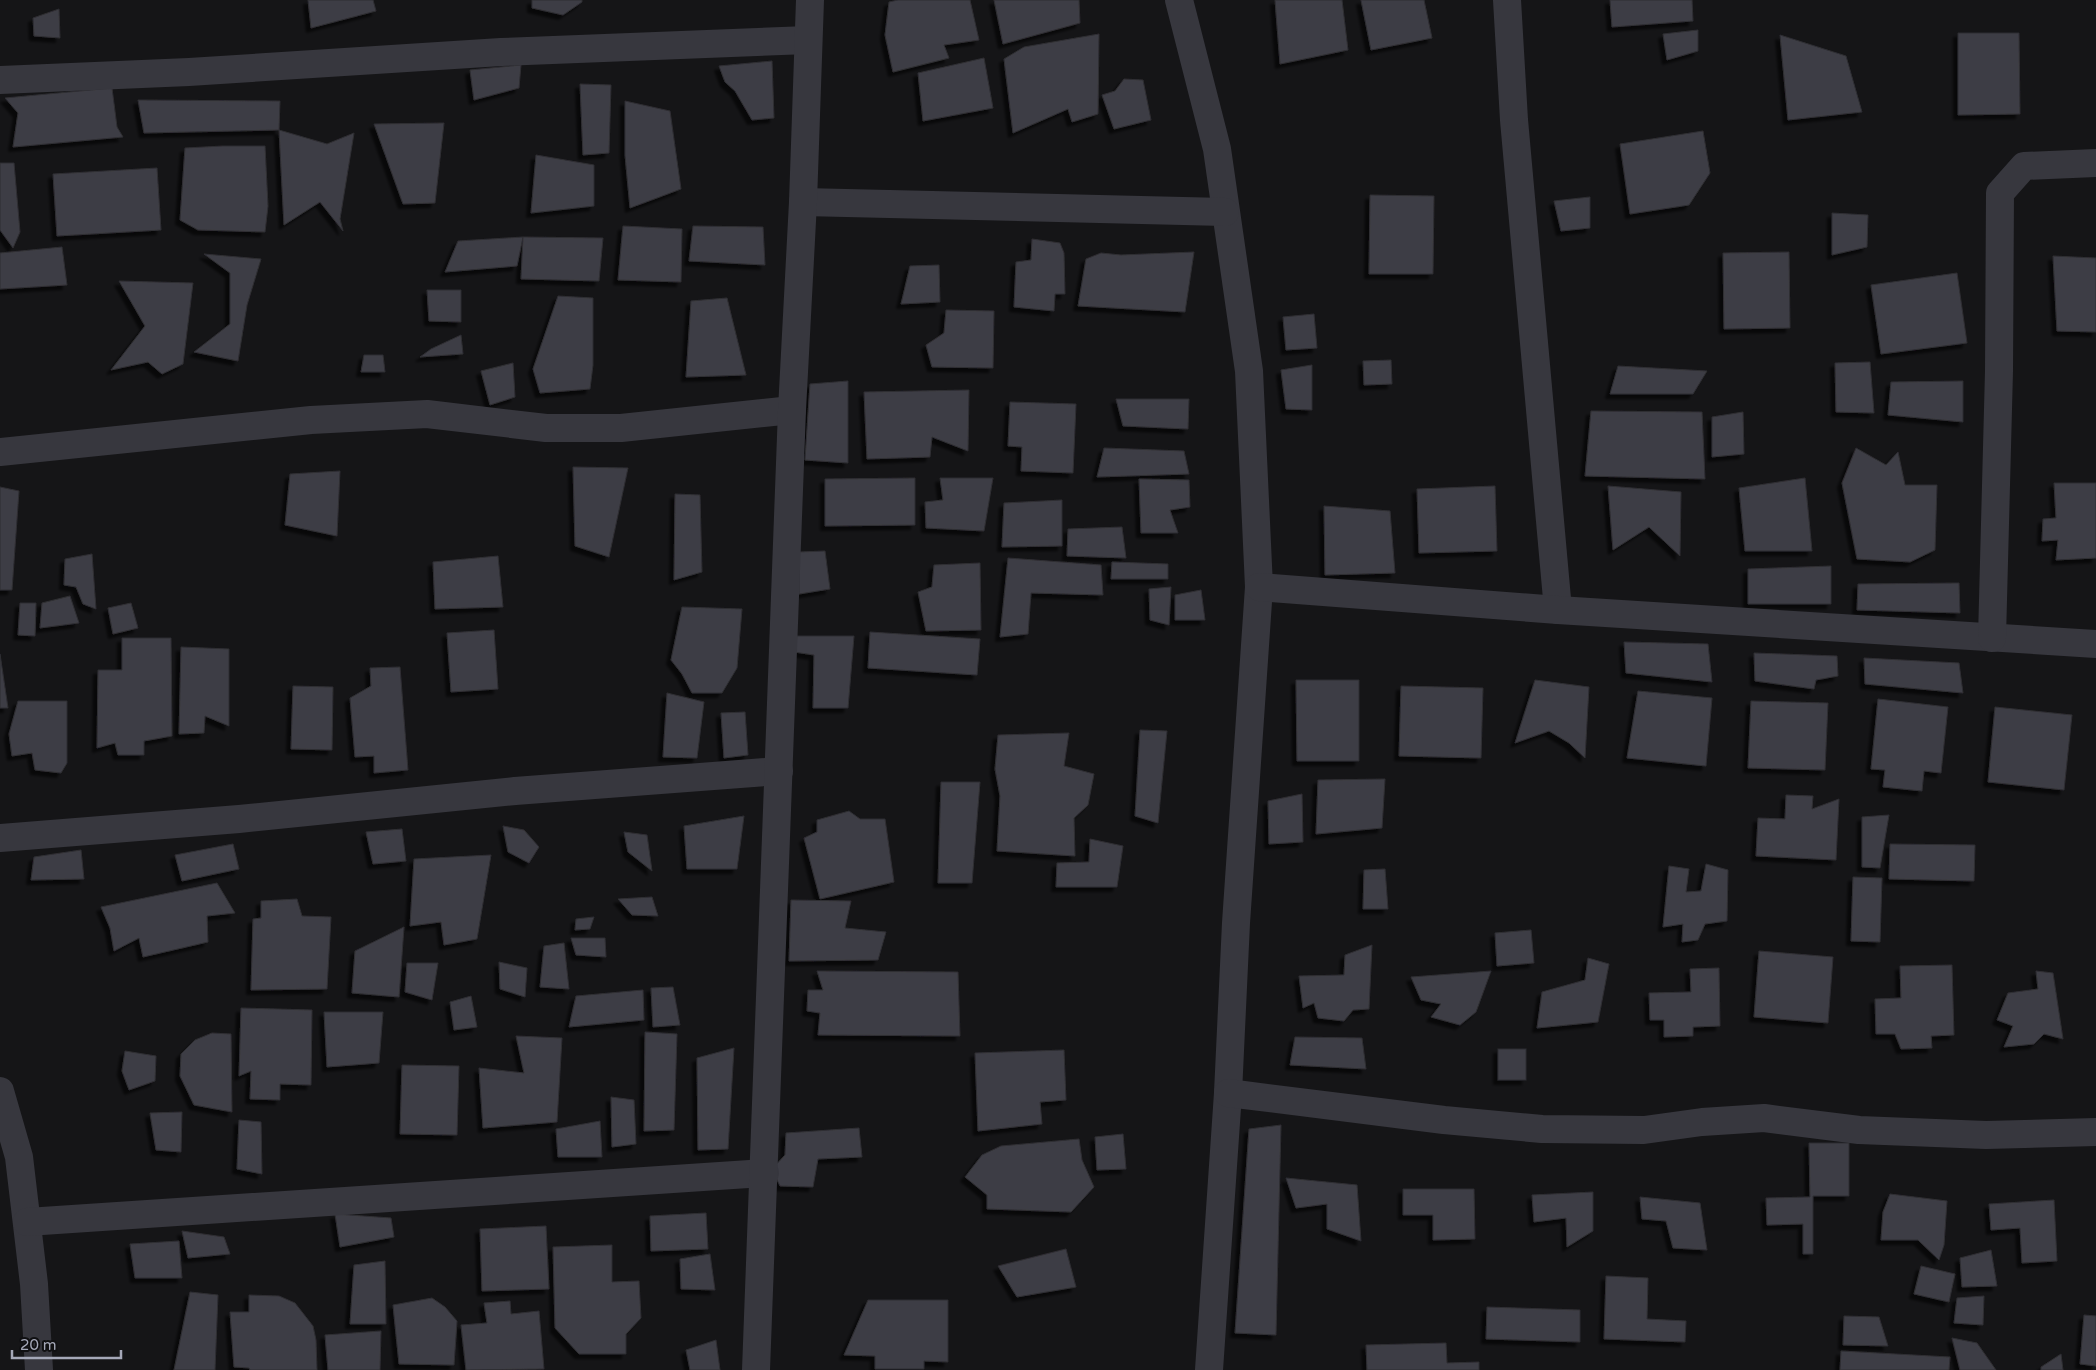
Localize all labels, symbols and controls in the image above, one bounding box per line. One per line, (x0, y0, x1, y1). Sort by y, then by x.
scale bar (12, 1328, 121, 1360)
text: 20 m (20, 1336, 57, 1354)

